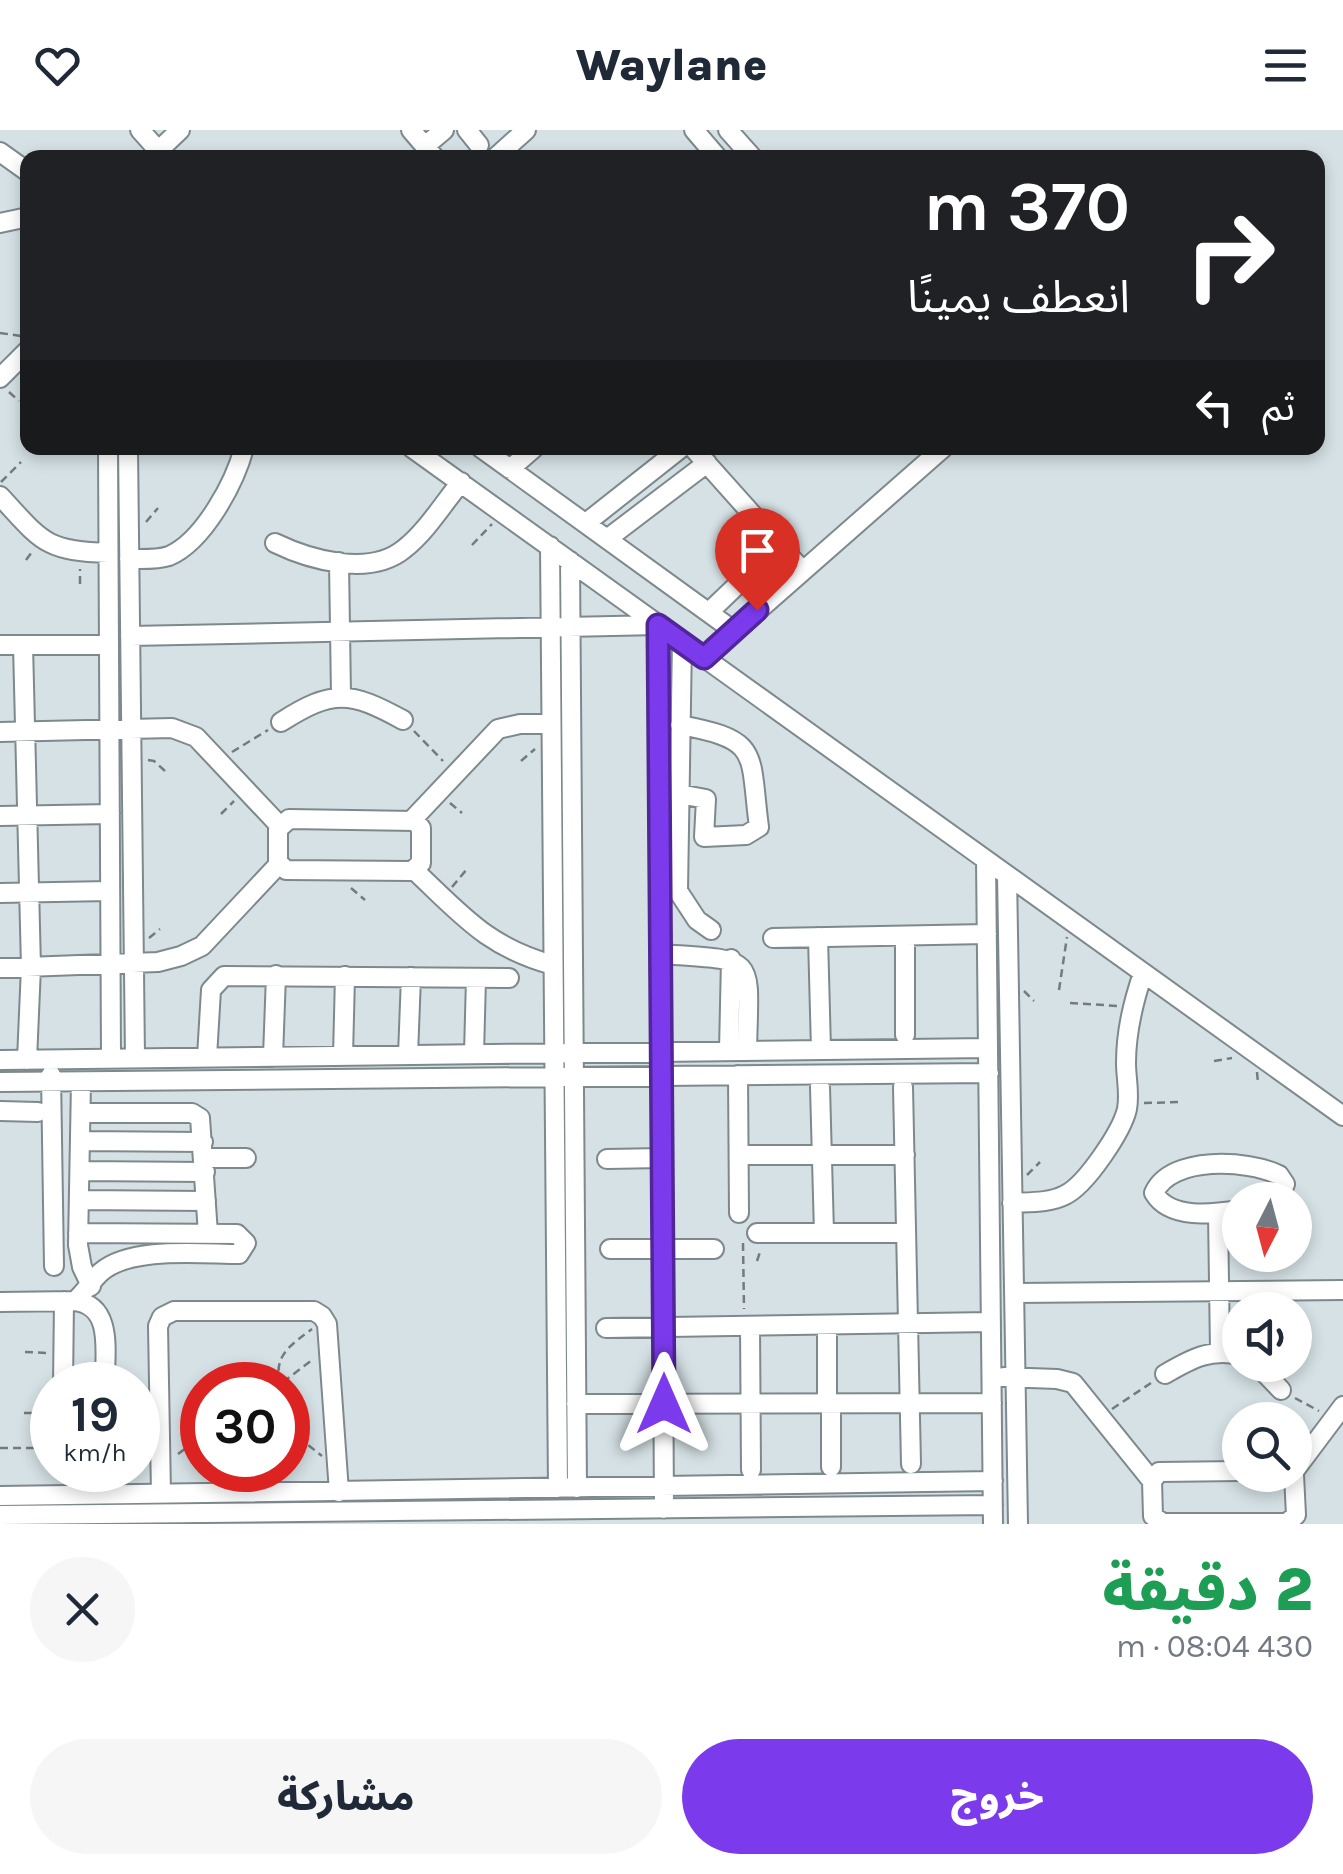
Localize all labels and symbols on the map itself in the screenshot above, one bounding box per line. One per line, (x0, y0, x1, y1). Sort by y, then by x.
pin (715, 508, 800, 611)
north arrow (1222, 1182, 1312, 1272)
position arrow (612, 1352, 716, 1456)
speed limit sign: 30 (180, 1362, 310, 1492)

